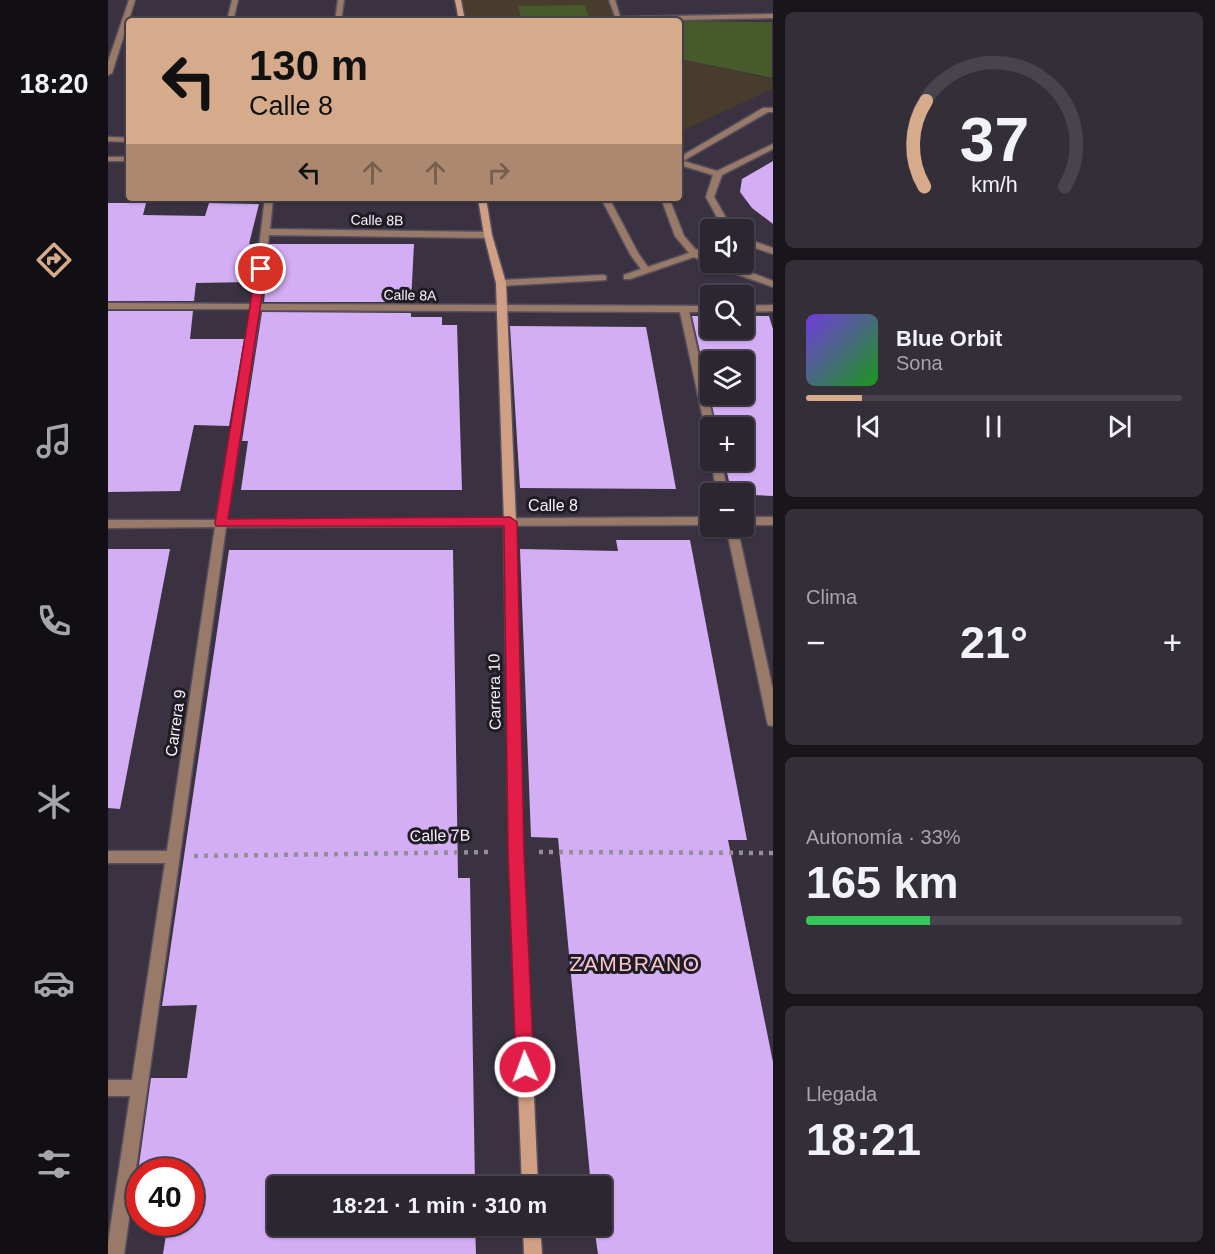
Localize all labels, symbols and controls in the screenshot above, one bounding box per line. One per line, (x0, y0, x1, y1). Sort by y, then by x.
icon: left (150, 42, 228, 120)
text: 130 m (249, 42, 368, 89)
text: 18:20 (19, 69, 89, 99)
text: Calle 8 (249, 91, 333, 121)
text: 37 (959, 105, 1029, 174)
icon: left (293, 156, 326, 189)
icon: ahead (356, 156, 389, 189)
icon: ahead (419, 156, 452, 189)
icon: right (482, 156, 515, 189)
text: km/h (971, 174, 1017, 198)
street label: Calle 8B (350, 212, 404, 228)
map controls (700, 219, 754, 537)
button: sound (700, 219, 754, 273)
icon: directions (33, 239, 75, 281)
pin (235, 243, 286, 294)
icon: arrive (244, 252, 277, 285)
button: search (700, 285, 754, 339)
street label: Calle 8A (383, 287, 437, 303)
text: Blue Orbit (896, 326, 1002, 351)
button: layers (700, 351, 754, 405)
text: Sona (896, 352, 943, 374)
icon: previous (852, 410, 885, 443)
icon: pause (977, 410, 1010, 443)
icon: next (1103, 410, 1136, 443)
button: + (700, 417, 754, 471)
icon: music (33, 420, 75, 462)
button: − (700, 483, 754, 537)
street label: Calle 8 (528, 497, 578, 514)
text: Clima (806, 586, 857, 608)
icon: phone (33, 600, 75, 642)
text: 21° (960, 617, 1028, 668)
text: − (806, 624, 825, 661)
text: + (1163, 624, 1182, 661)
street label: Carrera 10 (485, 654, 504, 730)
street label: Carrera 9 (162, 688, 189, 758)
icon: climate (33, 781, 75, 823)
street label: Calle 7B (410, 826, 470, 845)
text: Autonomía · 33% (806, 826, 961, 848)
text: 165 km (806, 857, 959, 908)
district label: ZAMBRANO (569, 952, 701, 975)
icon: car (33, 962, 75, 1004)
position arrow (493, 1035, 557, 1099)
text: Llegada (806, 1083, 877, 1105)
text: 18:21 (806, 1114, 921, 1165)
icon: filters (33, 1143, 75, 1185)
speed limit sign: 40 (126, 1158, 204, 1236)
text: 18:21 · 1 min · 310 m (332, 1193, 547, 1218)

